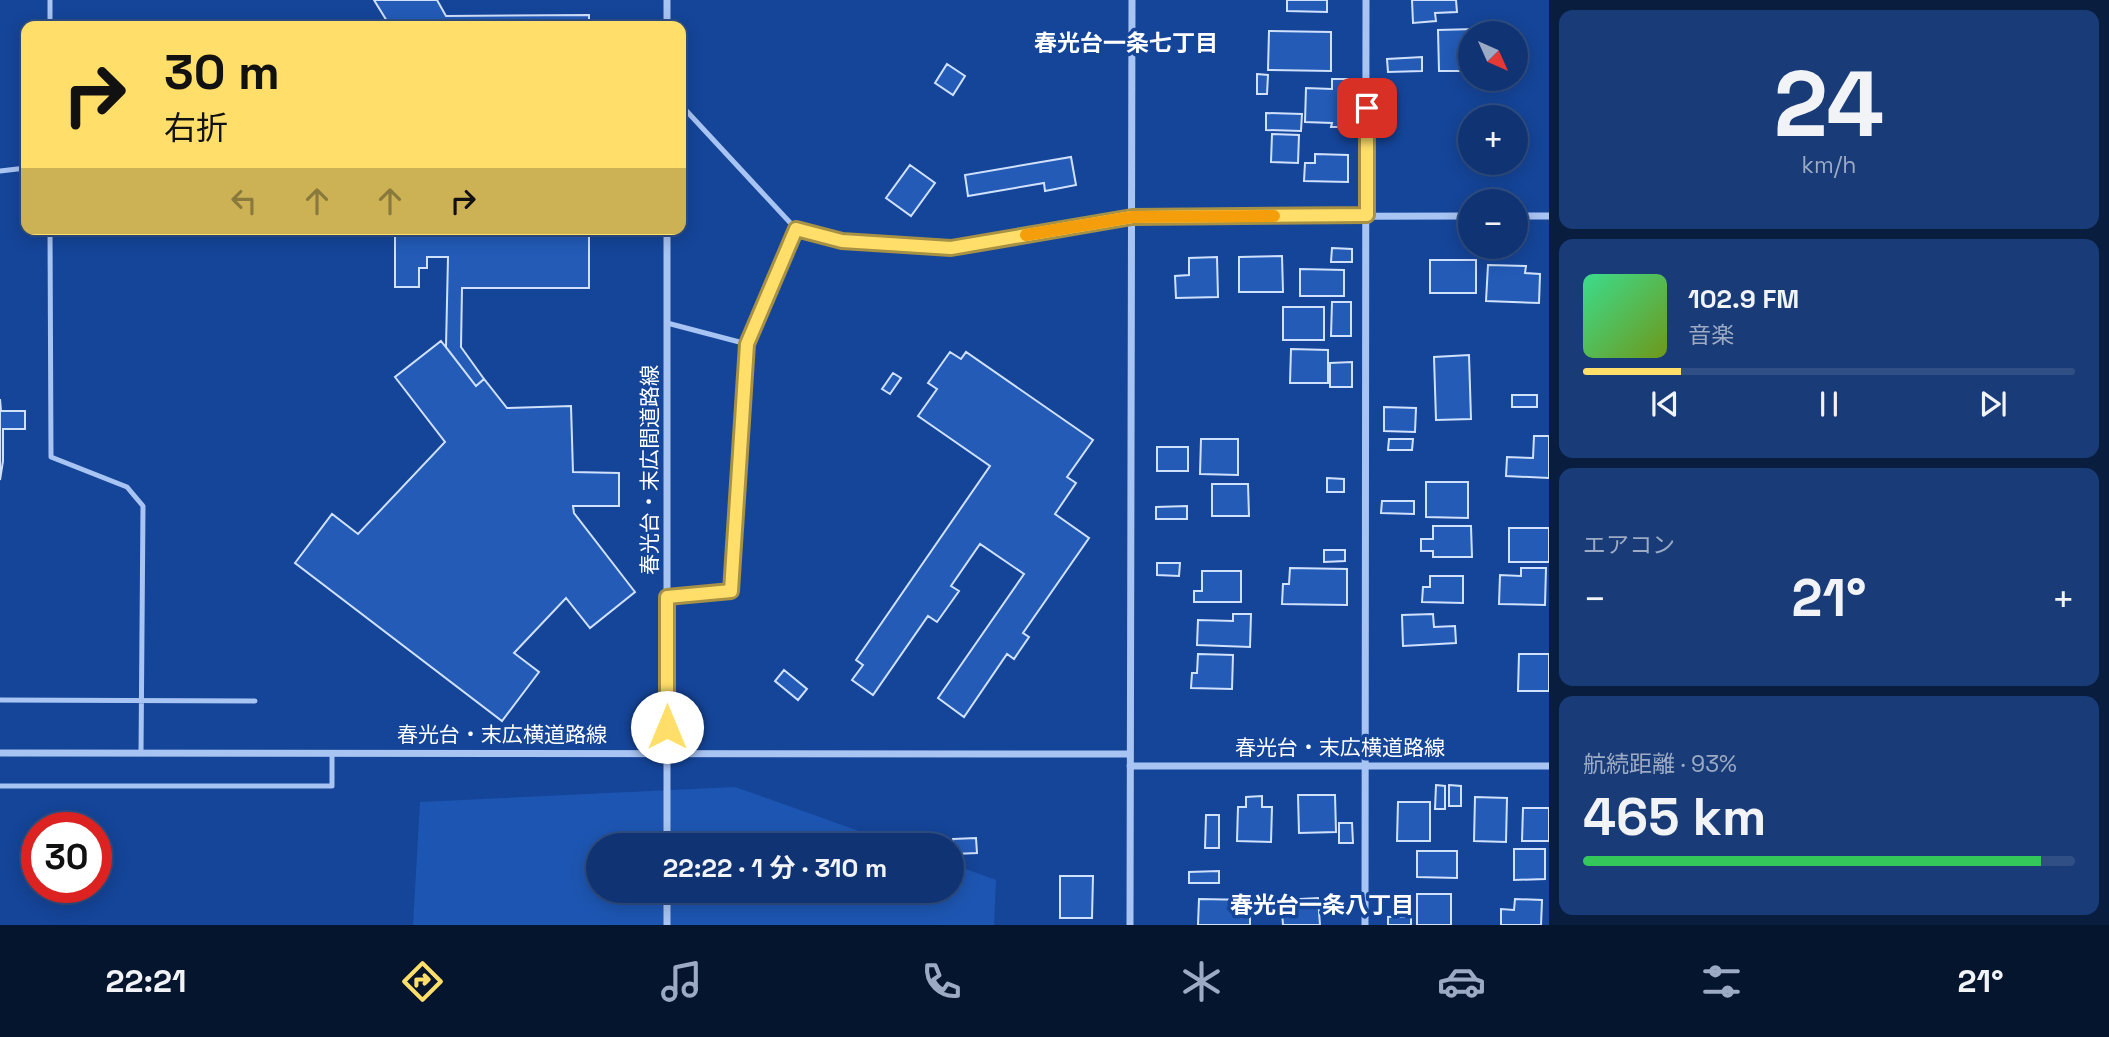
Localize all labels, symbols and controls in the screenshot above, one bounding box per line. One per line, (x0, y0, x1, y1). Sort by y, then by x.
north arrow (1458, 21, 1528, 91)
map controls (1458, 21, 1528, 259)
district label: 春光台一条七丁目 (1034, 28, 1218, 58)
text: 30 m (164, 41, 280, 103)
text: 24 (1774, 46, 1884, 163)
icon: right (49, 49, 140, 140)
pin (1337, 78, 1397, 138)
icon: arrive (1348, 89, 1386, 127)
button: + (1458, 105, 1528, 175)
text: 右折 (164, 108, 228, 148)
text: km/h (1802, 150, 1856, 180)
icon: left (225, 182, 263, 220)
icon: ahead (298, 182, 336, 220)
icon: ahead (371, 182, 409, 220)
icon: right (444, 182, 482, 220)
button: − (1458, 189, 1528, 259)
text: 102.9 FM (1688, 282, 1799, 316)
text: 音楽 (1688, 320, 1734, 350)
street label: 春光台・末広間道路線 (636, 365, 663, 575)
icon: previous (1646, 385, 1684, 423)
icon: pause (1810, 385, 1848, 423)
icon: next (1974, 385, 2012, 423)
text: エアコン (1583, 530, 1675, 560)
text: 21° (1792, 565, 1866, 631)
text: − (1583, 575, 1607, 623)
text: + (2051, 575, 2075, 623)
position arrow (630, 690, 704, 764)
street label: 春光台・末広横道路線 (397, 721, 607, 748)
street label: 春光台・末広横道路線 (1235, 734, 1445, 761)
text: 航続距離 · 93% (1583, 749, 1737, 779)
text: 465 km (1583, 784, 1766, 850)
speed limit sign: 30 (21, 812, 112, 903)
text: 22:22 · 1 分 · 310 m (663, 851, 887, 885)
district label: 春光台一条八丁目 (1230, 890, 1414, 920)
icon: directions (398, 957, 447, 1006)
icon: music (657, 957, 706, 1006)
icon: phone (917, 957, 966, 1006)
icon: climate (1177, 957, 1226, 1006)
icon: car (1437, 957, 1486, 1006)
icon: filters (1697, 957, 1746, 1006)
text: 22:21 (105, 961, 187, 1001)
text: 21° (1957, 961, 2004, 1001)

